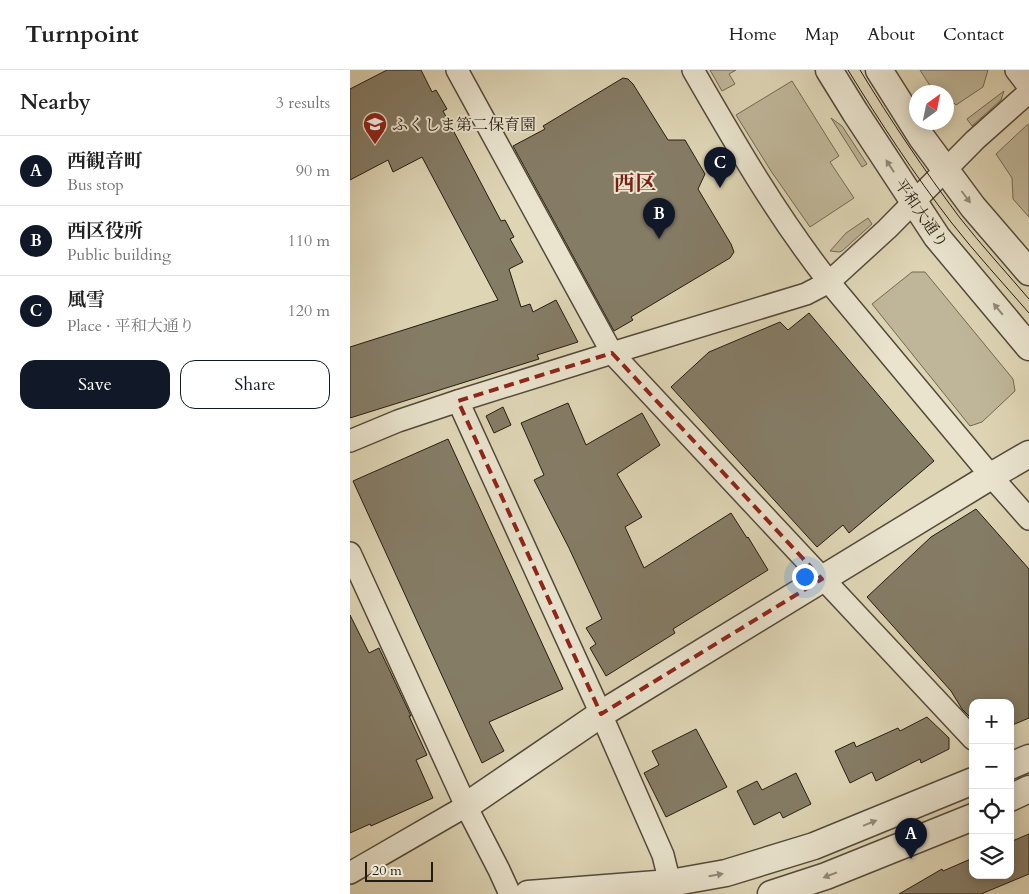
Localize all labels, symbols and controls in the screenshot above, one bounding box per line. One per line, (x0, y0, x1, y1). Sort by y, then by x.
text: Turnpoint (25, 18, 139, 51)
text: Home (729, 22, 777, 47)
text: Map (805, 22, 839, 47)
text: About (867, 22, 915, 47)
text: Contact (943, 22, 1004, 47)
north arrow (909, 85, 954, 130)
text: Nearby (20, 88, 91, 117)
text: 3 results (276, 92, 330, 114)
school or university icon: ふくしま第二保育園 (362, 111, 388, 145)
place label: ふくしま第二保育園 (392, 114, 536, 136)
pin: C (704, 147, 736, 188)
text: 西観音町 (67, 148, 143, 174)
one-way arrow (885, 159, 895, 172)
text: A (30, 160, 42, 182)
text: 90 m (296, 160, 330, 182)
district label: 西区 (614, 169, 656, 198)
text: Bus stop (67, 174, 124, 196)
street label: 平和大通り (889, 174, 953, 253)
one-way arrow (960, 190, 971, 203)
pin: B (643, 198, 675, 239)
text: 西区役所 (67, 218, 143, 244)
text: B (30, 230, 42, 252)
text: 110 m (288, 230, 330, 252)
text: Public building (67, 244, 171, 266)
text: 風雪 (67, 287, 105, 313)
text: C (30, 300, 42, 322)
text: 120 m (288, 300, 330, 322)
one-way arrow (992, 303, 1003, 316)
text: Place · 平和大通り (67, 315, 195, 337)
button: Save (20, 360, 170, 409)
button: Share (180, 360, 330, 409)
your location (792, 564, 818, 590)
map controls (969, 699, 1014, 879)
button: + (969, 699, 1014, 744)
button: − (969, 744, 1014, 789)
button: locate (969, 789, 1014, 834)
pin: A (895, 818, 927, 859)
one-way arrow (863, 819, 878, 827)
button: layers (969, 834, 1014, 879)
scale bar (365, 859, 432, 882)
text: 20 m (372, 861, 402, 880)
one-way arrow (708, 871, 724, 879)
one-way arrow (823, 871, 838, 879)

